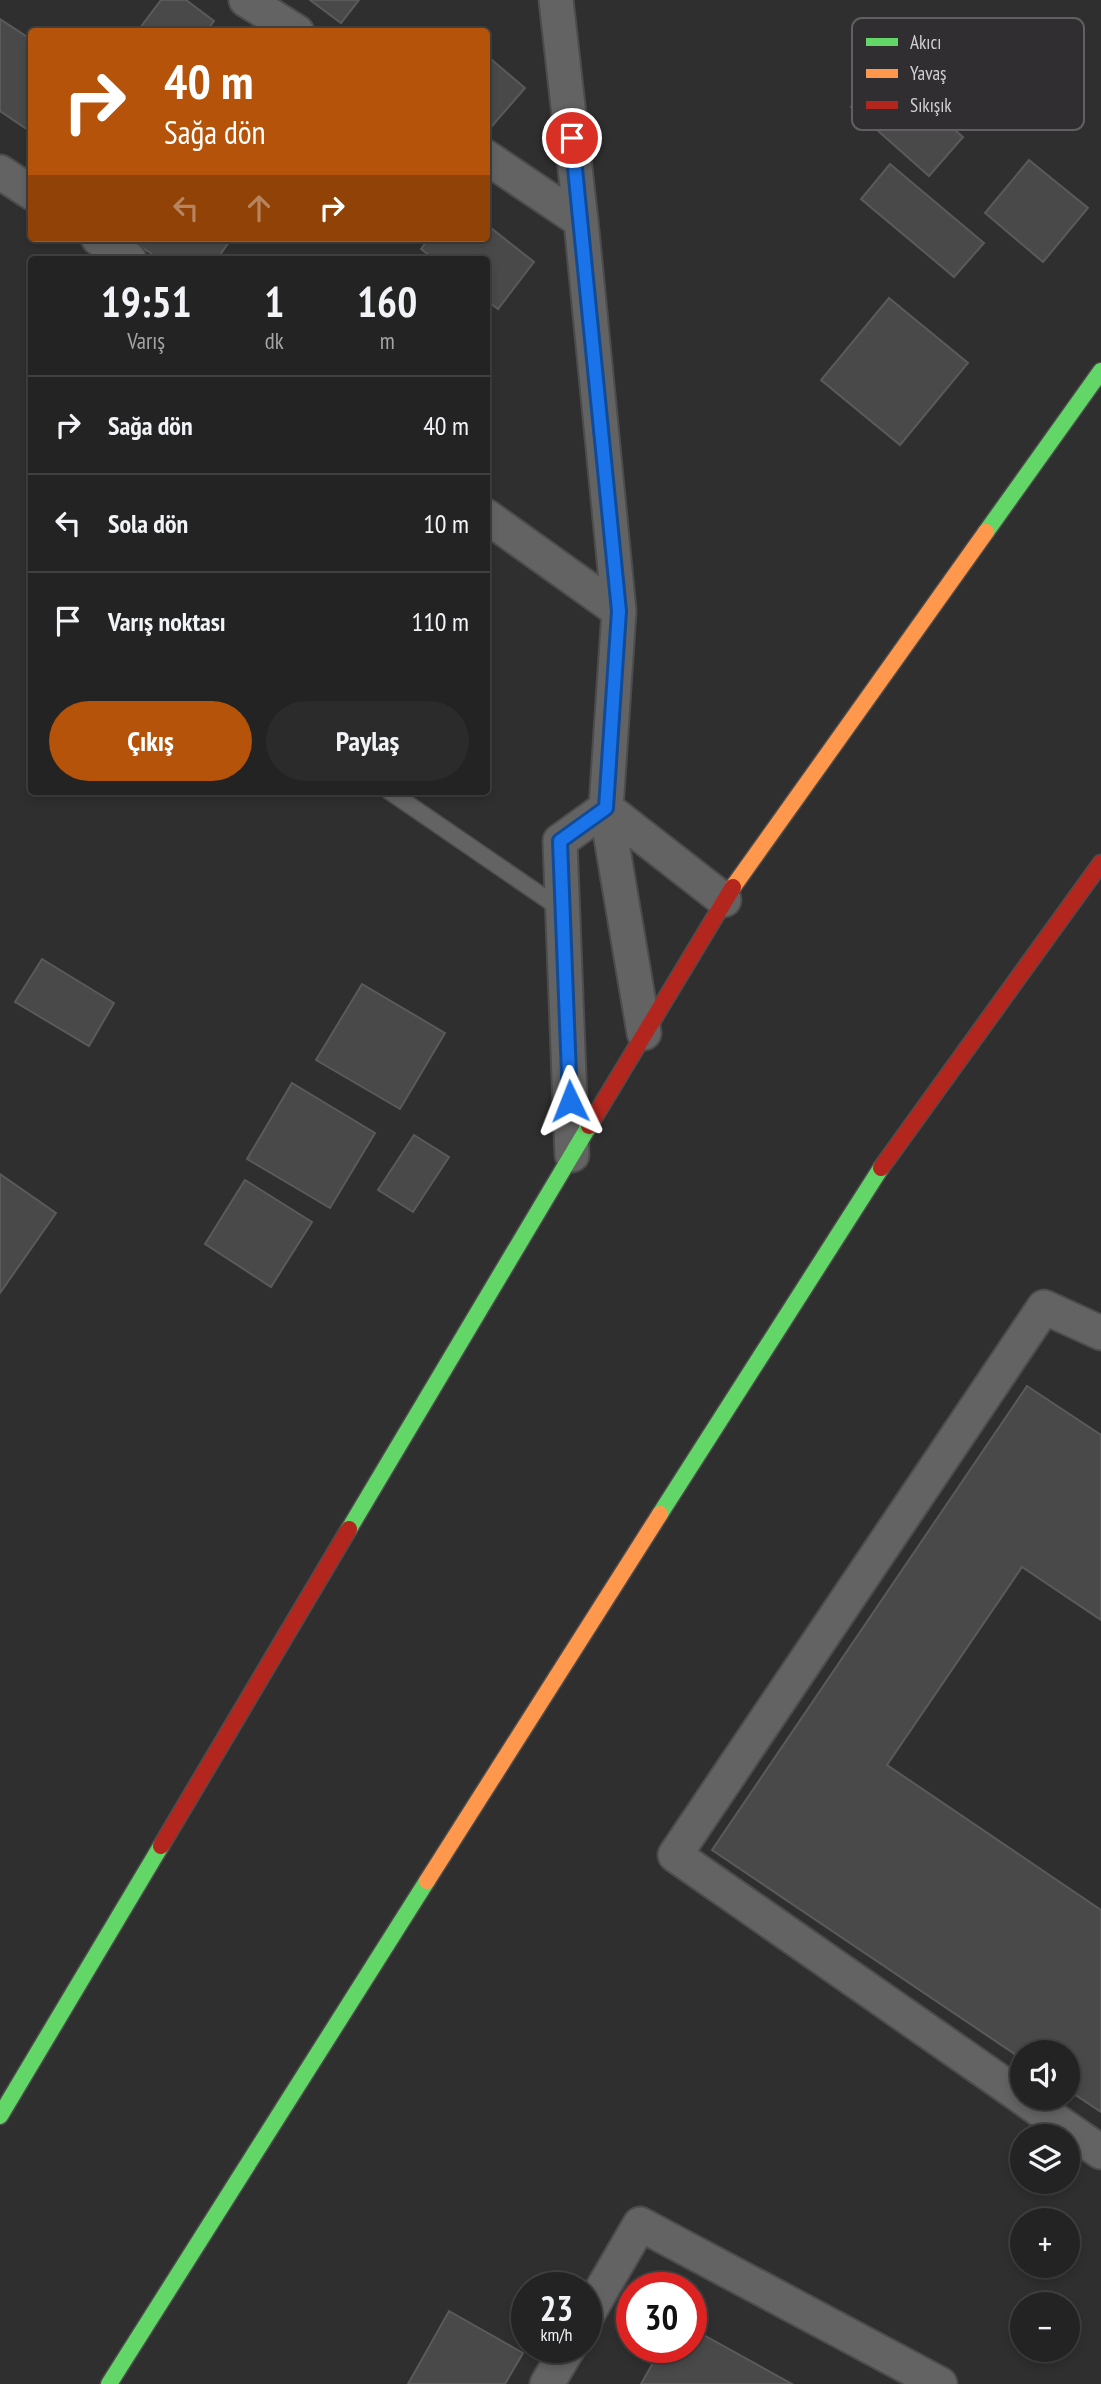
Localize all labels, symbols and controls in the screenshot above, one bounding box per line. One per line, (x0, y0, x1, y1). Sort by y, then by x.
legend (852, 18, 1084, 130)
text: Akıcı (910, 30, 941, 54)
text: 40 m (164, 49, 253, 113)
icon: right (49, 56, 140, 147)
text: Yavaş (910, 61, 947, 85)
text: Sıkışık (910, 93, 952, 117)
pin (542, 108, 602, 168)
text: Sağa dön (164, 111, 266, 153)
icon: arrive (553, 119, 591, 157)
icon: left (167, 189, 205, 227)
icon: ahead (240, 189, 278, 227)
icon: right (313, 189, 351, 227)
text: 19:51 (101, 274, 192, 329)
text: 1 (264, 274, 284, 329)
text: 160 (357, 274, 417, 329)
text: Varış (127, 326, 165, 355)
text: dk (265, 326, 284, 355)
text: m (380, 326, 395, 355)
icon: right (49, 406, 87, 444)
text: Sağa dön (108, 409, 193, 442)
text: 40 m (423, 409, 469, 442)
icon: left (49, 504, 87, 542)
text: Sola dön (108, 507, 188, 540)
text: 10 m (423, 507, 469, 540)
icon: arrive (49, 602, 87, 640)
text: Varış noktası (108, 605, 226, 638)
text: 110 m (411, 605, 469, 638)
button: Çıkış (49, 701, 252, 781)
button: Paylaş (266, 701, 469, 781)
position arrow (533, 1064, 607, 1138)
map controls (1010, 2040, 1080, 2362)
button: sound (1010, 2040, 1080, 2110)
button: layers (1010, 2124, 1080, 2194)
button: + (1010, 2208, 1080, 2278)
speed limit sign: 30 (616, 2272, 707, 2363)
text: 23 (540, 2285, 573, 2331)
button: − (1010, 2292, 1080, 2362)
text: km/h (541, 2323, 572, 2346)

